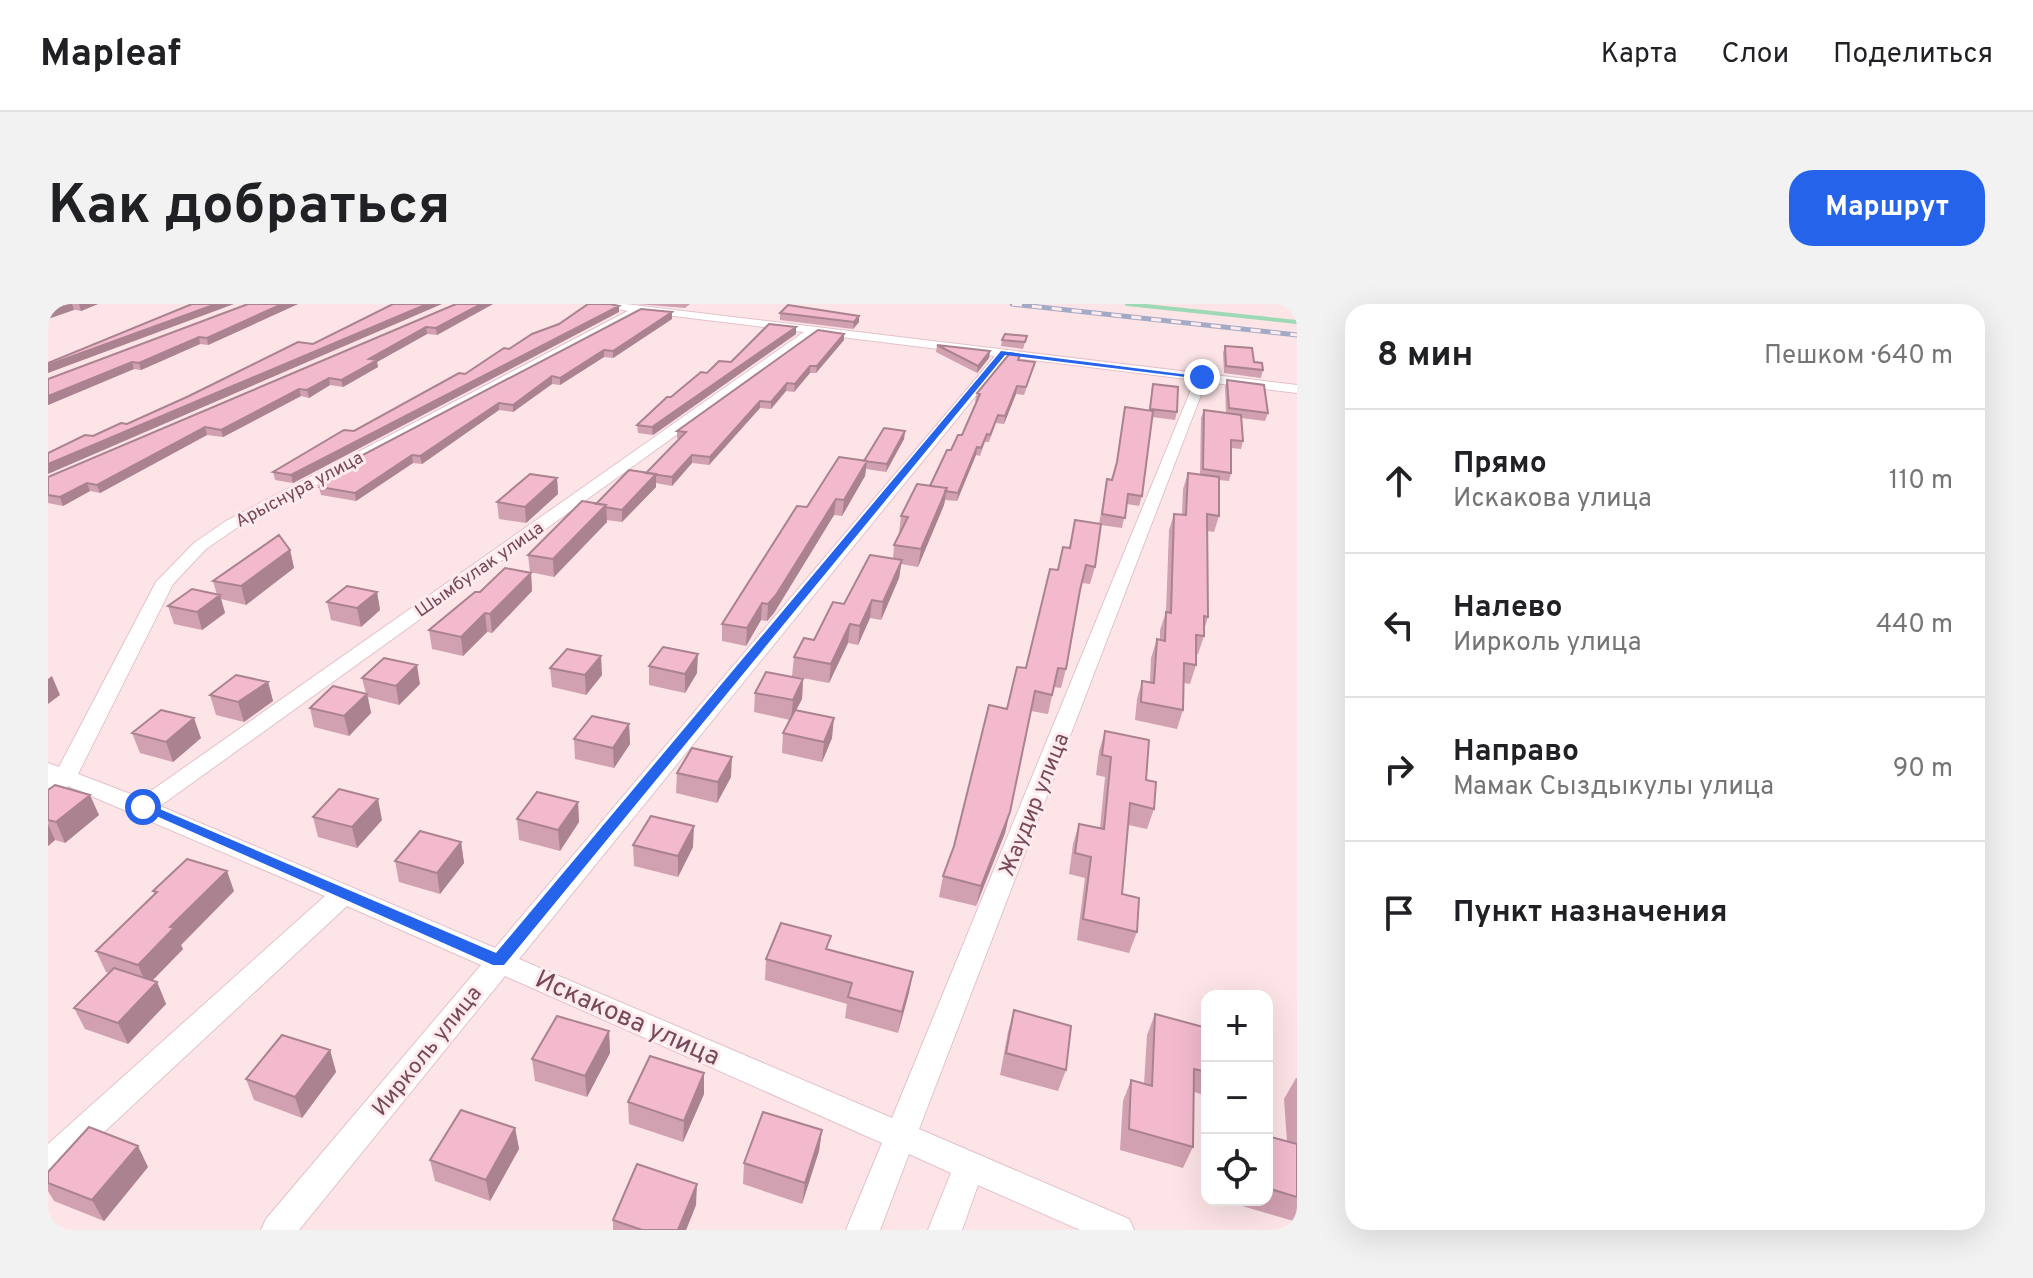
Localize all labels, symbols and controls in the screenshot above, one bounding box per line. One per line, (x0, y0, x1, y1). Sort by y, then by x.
text: Mapleaf (40, 31, 181, 80)
text: Карта (1601, 37, 1677, 73)
text: Слои (1721, 37, 1789, 73)
text: Поделиться (1833, 37, 1993, 73)
button: Маршрут (1789, 170, 1985, 246)
text: Как добраться (48, 173, 450, 243)
text: 8 мин (1377, 335, 1473, 378)
text: Пешком · 640 m (1764, 340, 1953, 373)
route end (1184, 359, 1220, 395)
text: Прямо (1453, 446, 1547, 483)
street label: Арыснура улица (232, 447, 368, 534)
icon: ahead (1377, 459, 1421, 503)
text: 110 m (1889, 465, 1953, 498)
text: Искакова улица (1453, 483, 1652, 516)
street label: Шымбулак улица (411, 517, 549, 623)
text: Налево (1453, 590, 1562, 627)
icon: left (1377, 603, 1421, 647)
text: 440 m (1876, 609, 1953, 642)
text: Иирколь улица (1453, 627, 1641, 660)
street label: Жаудир улица (994, 729, 1076, 881)
text: Направо (1453, 734, 1579, 771)
icon: right (1377, 747, 1421, 791)
text: 90 m (1893, 753, 1953, 786)
text: Мамак Сыздыкулы улица (1453, 771, 1774, 804)
route start (125, 789, 161, 825)
icon: arrive (1377, 891, 1421, 935)
text: Пункт назначения (1453, 895, 1727, 932)
street label: Искакова улица (529, 964, 724, 1075)
street label: Иирколь улица (367, 981, 489, 1122)
map controls (1201, 990, 1273, 1206)
button: + (1201, 990, 1273, 1062)
button: − (1201, 1062, 1273, 1134)
button: locate (1201, 1134, 1273, 1206)

